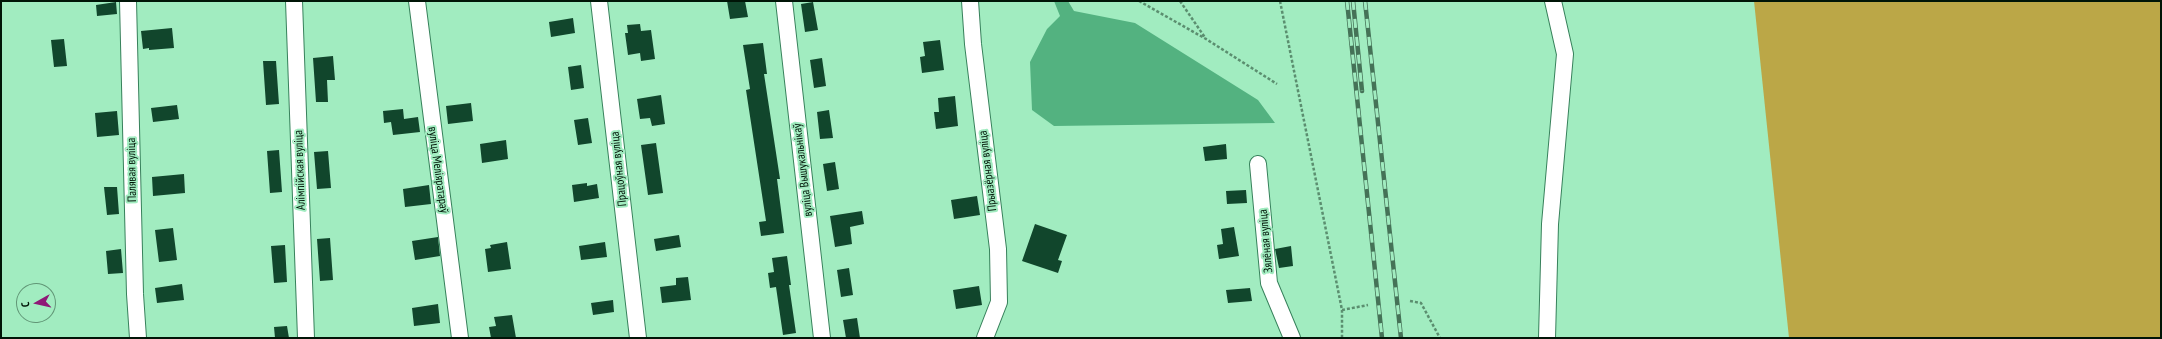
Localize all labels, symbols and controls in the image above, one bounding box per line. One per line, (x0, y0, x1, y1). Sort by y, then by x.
street label: вуліца Вышукальнікаў (790, 123, 816, 217)
street label: вуліца Меліяратараў (425, 126, 451, 214)
street label: Алімпійская вуліца (291, 130, 309, 210)
street label: Прыазёрная вуліца (976, 130, 1000, 212)
street label: Працоўная вуліца (608, 131, 630, 207)
street label: Палявая вуліца (124, 138, 140, 202)
street label: Зялёная вуліца (1256, 209, 1276, 273)
north arrow (16, 283, 56, 323)
text: С (18, 301, 32, 308)

